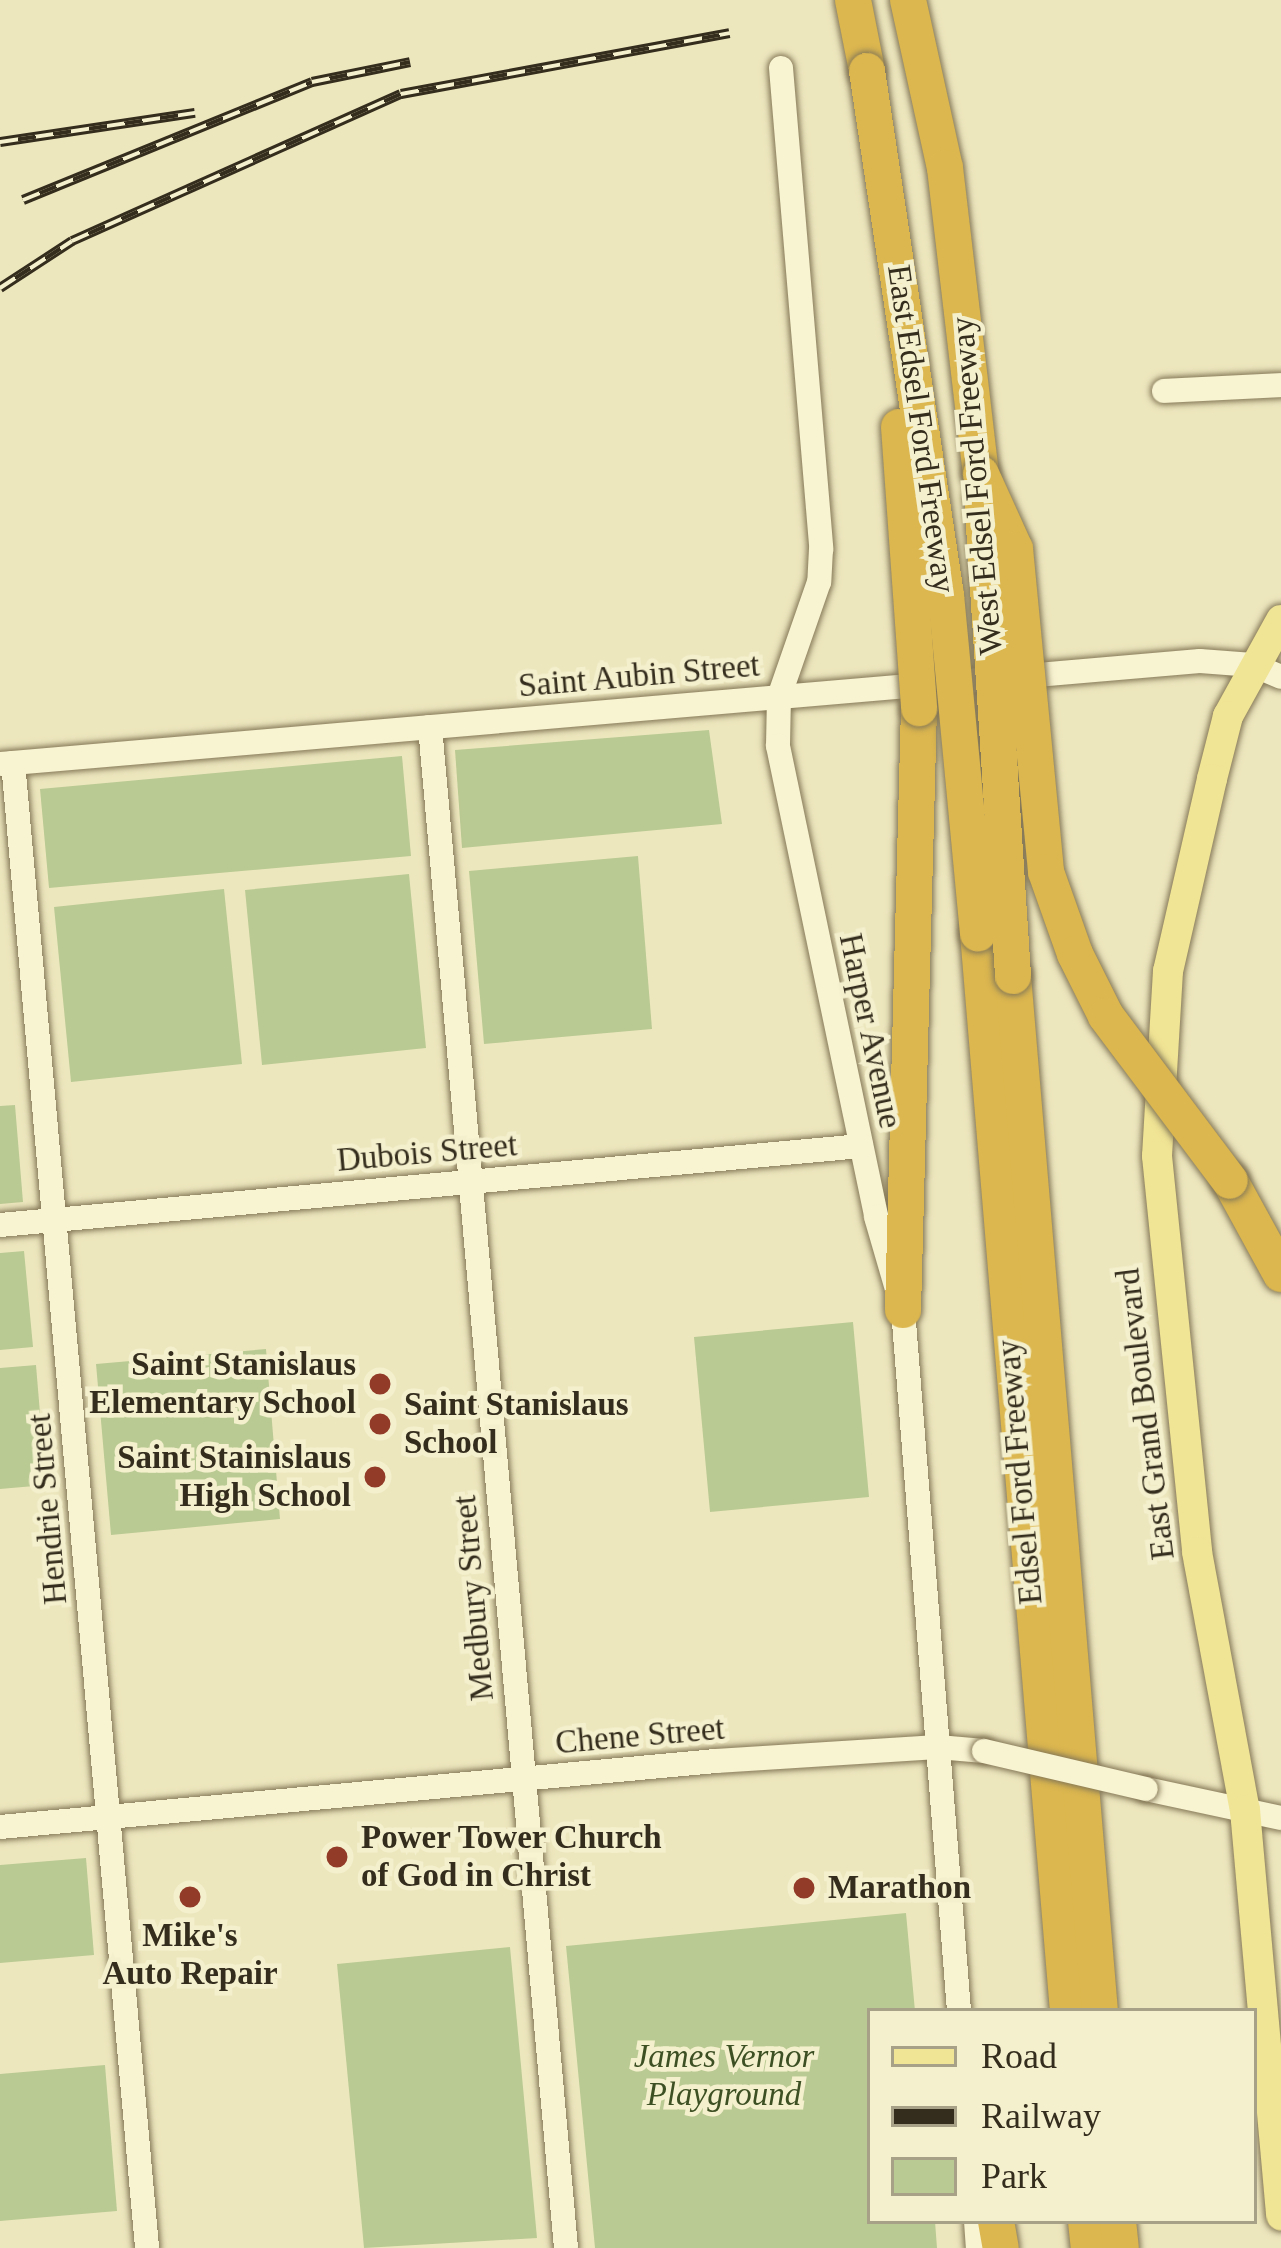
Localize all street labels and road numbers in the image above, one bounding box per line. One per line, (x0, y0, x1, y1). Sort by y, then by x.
street label: East Edsel Ford Freeway (878, 262, 964, 596)
street label: West Edsel Ford Freeway (942, 315, 1012, 657)
street label: Saint Aubin Street (516, 646, 762, 706)
street label: Harper Avenue (830, 929, 910, 1133)
street label: Dubois Street (335, 1125, 519, 1181)
street label: East Grand Boulevard (1108, 1266, 1184, 1562)
street label: Edsel Ford Freeway (989, 1338, 1051, 1606)
street label: Hendrie Street (20, 1412, 76, 1606)
street label: Medbury Street (445, 1494, 503, 1702)
street label: Chene Street (554, 1709, 726, 1763)

